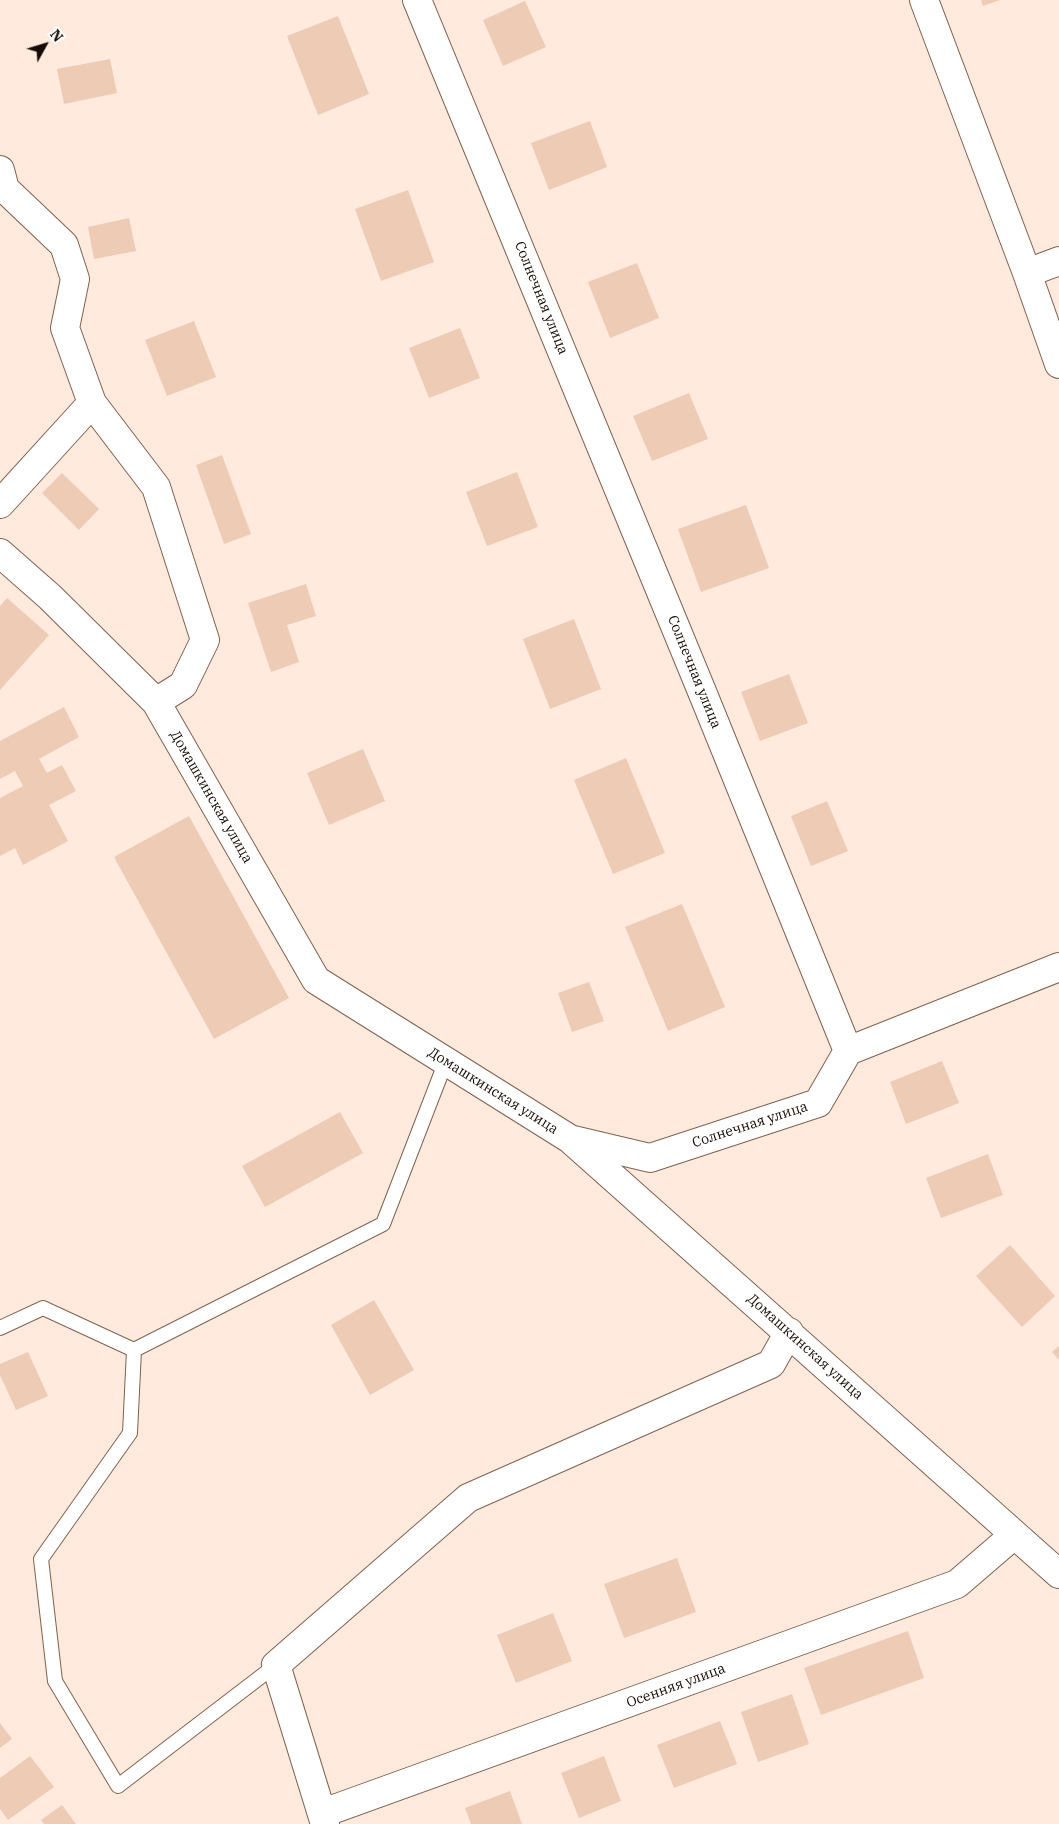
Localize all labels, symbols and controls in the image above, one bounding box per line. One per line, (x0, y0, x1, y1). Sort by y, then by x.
north arrow (20, 20, 70, 70)
text: N (46, 26, 67, 46)
street label: Солнечная улица (511, 239, 571, 357)
street label: Солнечная улица (664, 613, 724, 731)
street label: Домашкинская улица (166, 728, 256, 866)
street label: Домашкинская улица (425, 1044, 561, 1138)
street label: Солнечная улица (690, 1098, 810, 1152)
street label: Домашкинская улица (744, 1291, 866, 1403)
street label: Осенняя улица (624, 1660, 728, 1712)

